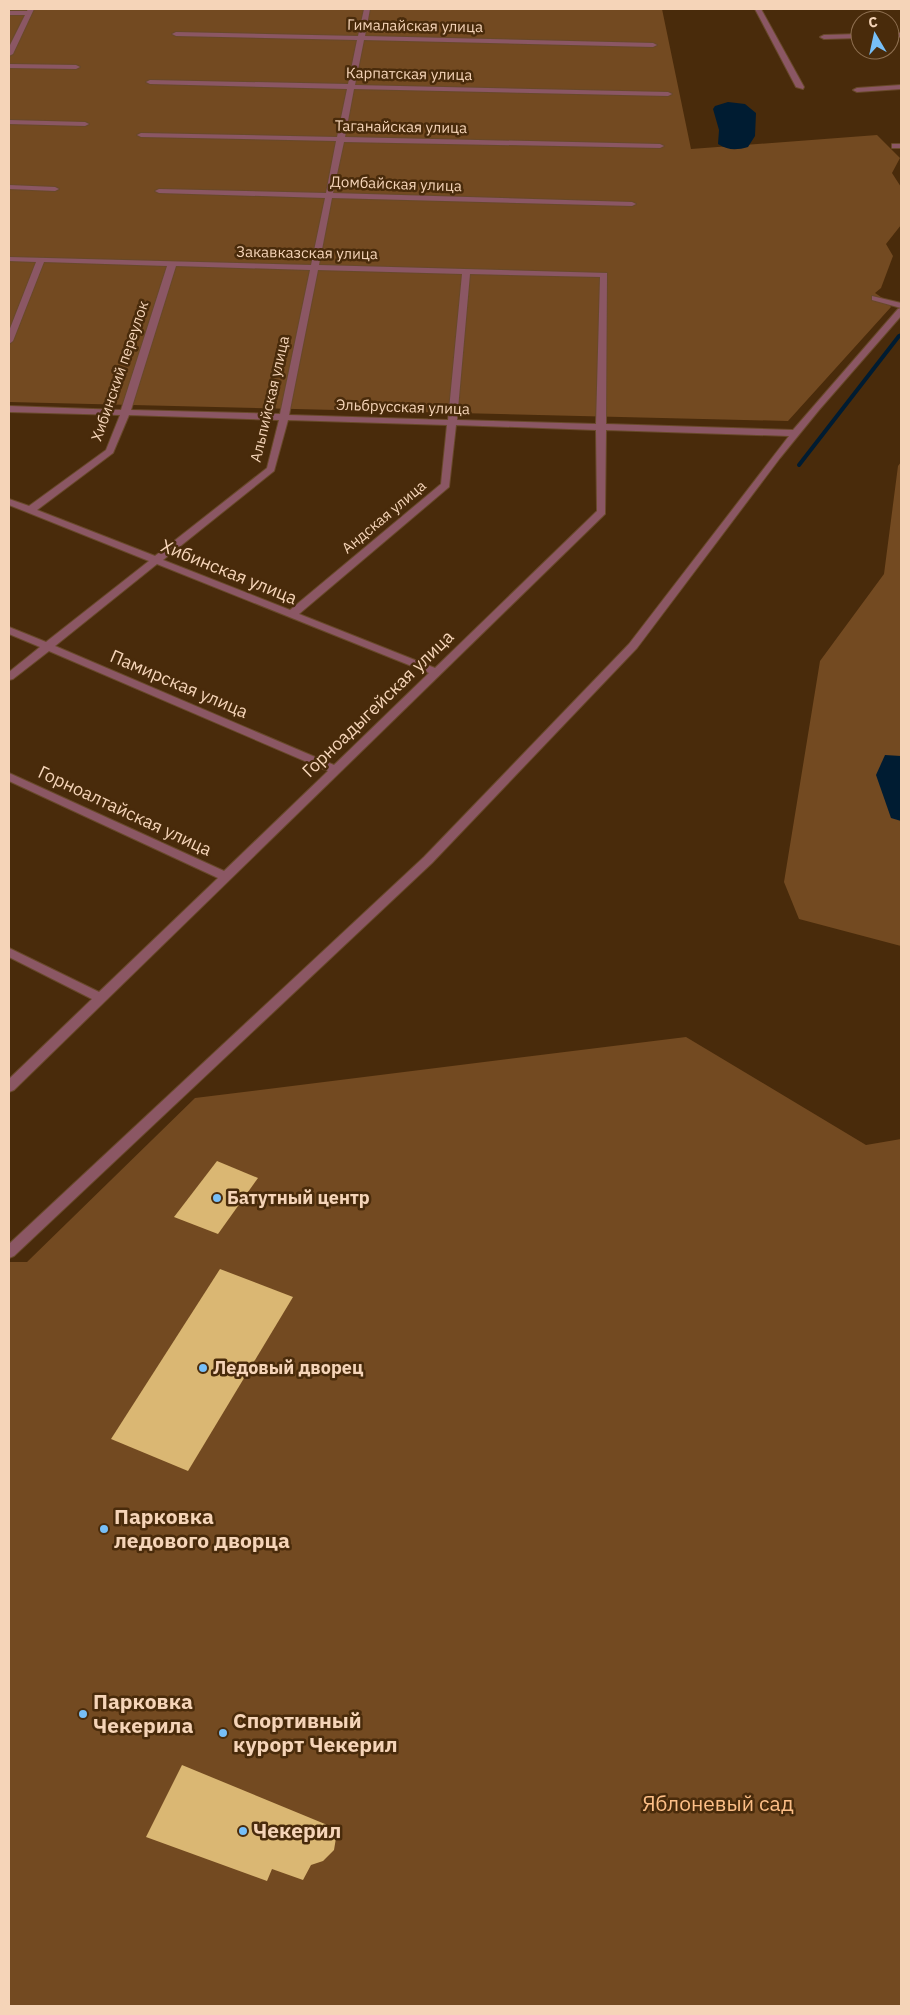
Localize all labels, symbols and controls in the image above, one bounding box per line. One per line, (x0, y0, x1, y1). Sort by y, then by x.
north arrow (850, 10, 900, 60)
text: С (867, 13, 879, 32)
street label: Гималайская улица (347, 15, 483, 36)
street label: Карпатская улица (346, 63, 472, 84)
street label: Таганайская улица (335, 116, 467, 137)
street label: Домбайская улица (330, 172, 462, 195)
street label: Закавказская улица (236, 242, 378, 263)
street label: Хибинский переулок (87, 298, 152, 443)
street label: Альпийская улица (246, 334, 293, 464)
street label: Эльбрусская улица (336, 395, 470, 418)
street label: Андская улица (338, 476, 430, 557)
street label: Хибинская улица (158, 534, 301, 610)
street label: Горноадыгейская улица (297, 625, 459, 782)
street label: Памирская улица (107, 644, 252, 723)
street label: Горноалтайская улица (35, 760, 216, 861)
place label: Батутный центр (227, 1186, 370, 1209)
marker: Батутный центр (211, 1192, 223, 1204)
place label: Ледовый дворец (213, 1356, 364, 1379)
marker: Ледовый дворец (197, 1362, 209, 1374)
place label: Парковка ледового дворца (114, 1502, 290, 1554)
marker: Парковка ледового дворца (98, 1523, 110, 1535)
place label: Парковка Чекерила (93, 1687, 193, 1739)
place label: Спортивный курорт Чекерил (233, 1706, 398, 1758)
marker: Парковка Чекерила (77, 1708, 89, 1720)
marker: Спортивный курорт Чекерил (217, 1727, 229, 1739)
park label: Яблоневый сад (642, 1789, 794, 1817)
place label: Чекерил (253, 1816, 341, 1844)
marker: Чекерил (237, 1825, 249, 1837)

